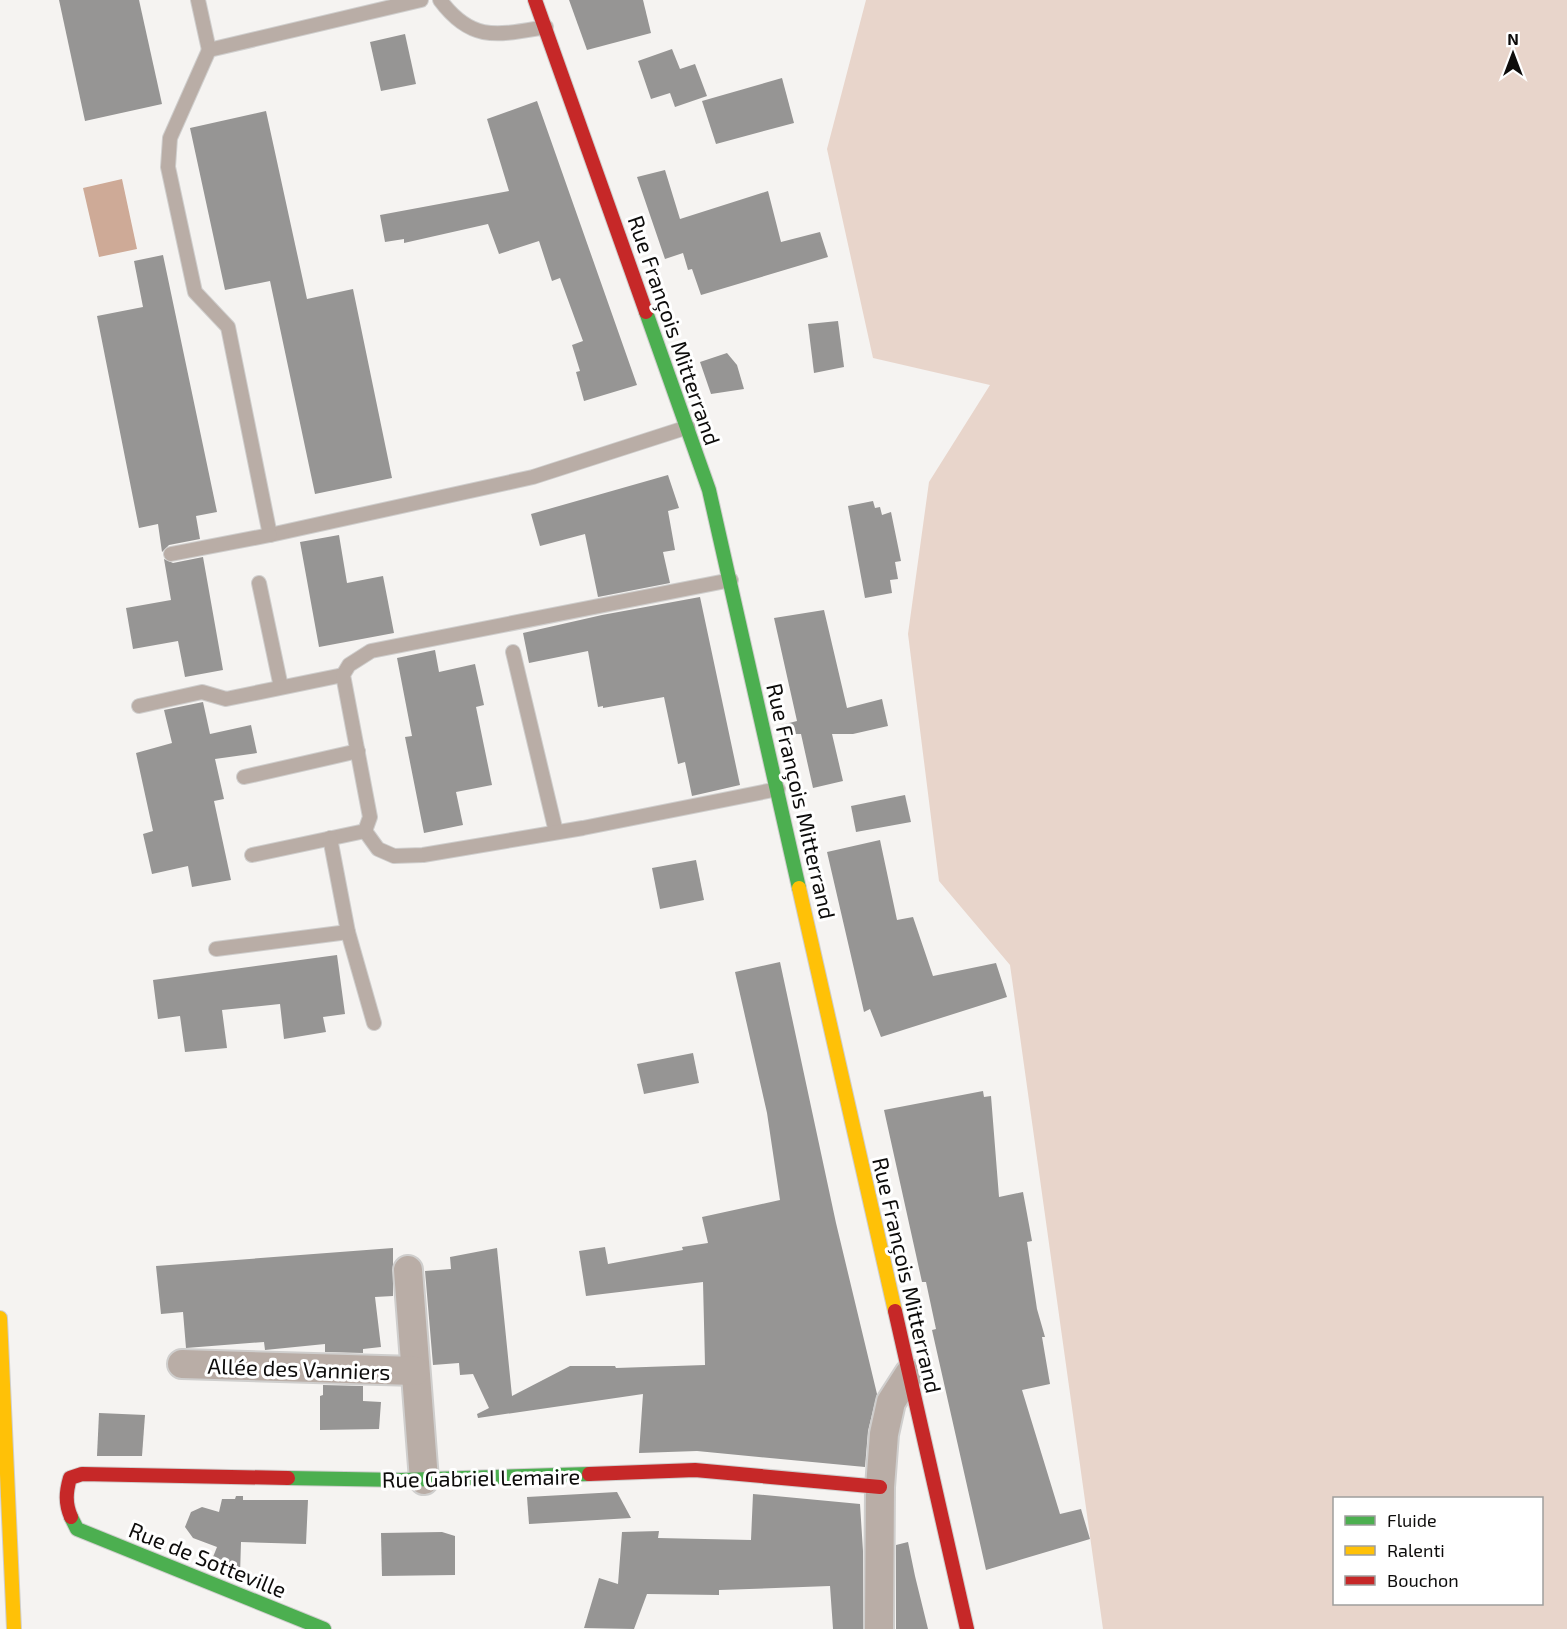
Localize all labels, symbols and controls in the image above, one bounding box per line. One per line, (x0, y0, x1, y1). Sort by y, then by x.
north arrow (1483, 24, 1543, 84)
text: N (1507, 29, 1519, 48)
street label: Rue François Mitterrand (622, 212, 727, 449)
street label: Rue François Mitterrand (760, 681, 842, 922)
street label: Rue François Mitterrand (866, 1155, 948, 1396)
street label: Allée des Vanniers (207, 1352, 391, 1384)
street label: Rue Gabriel Lemaire (382, 1462, 580, 1492)
legend (1333, 1497, 1543, 1605)
text: Fluide (1387, 1509, 1437, 1531)
street label: Rue de Sotteville (125, 1516, 291, 1602)
text: Ralenti (1387, 1539, 1445, 1561)
text: Bouchon (1387, 1569, 1459, 1591)

